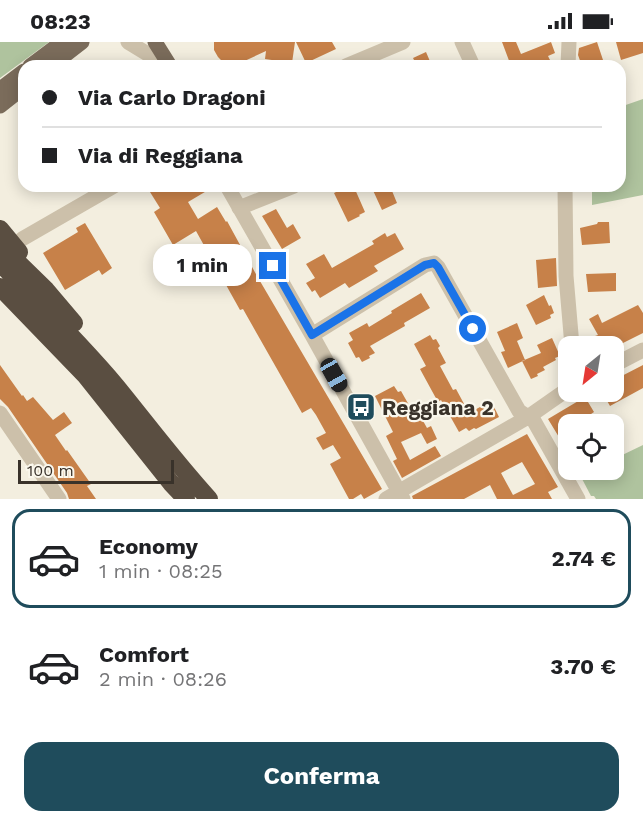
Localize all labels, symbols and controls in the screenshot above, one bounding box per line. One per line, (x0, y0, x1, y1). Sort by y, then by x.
text: 08:23 (30, 9, 91, 34)
text: Via Carlo Dragoni (78, 85, 266, 110)
text: Via di Reggiana (78, 143, 243, 168)
callout: 1 min (153, 245, 252, 287)
route end (259, 252, 286, 279)
text: 1 min (177, 253, 228, 277)
route start (459, 315, 486, 342)
north arrow (558, 336, 624, 402)
map controls (558, 336, 624, 480)
car (317, 355, 351, 395)
bus stop icon: Reggiana 2 (345, 391, 377, 423)
place label: Reggiana 2 (382, 395, 494, 420)
button: locate (558, 414, 624, 480)
scale bar (18, 457, 174, 484)
text: 100 m (27, 461, 74, 480)
icon: car (27, 532, 81, 586)
text: Economy (99, 534, 198, 559)
text: 2.74 € (552, 546, 616, 571)
text: 1 min · 08:25 (99, 559, 223, 583)
icon: car (27, 640, 81, 694)
text: Comfort (99, 642, 189, 667)
text: 3.70 € (550, 654, 616, 679)
text: 2 min · 08:26 (99, 667, 227, 691)
button: Conferma (24, 742, 619, 811)

